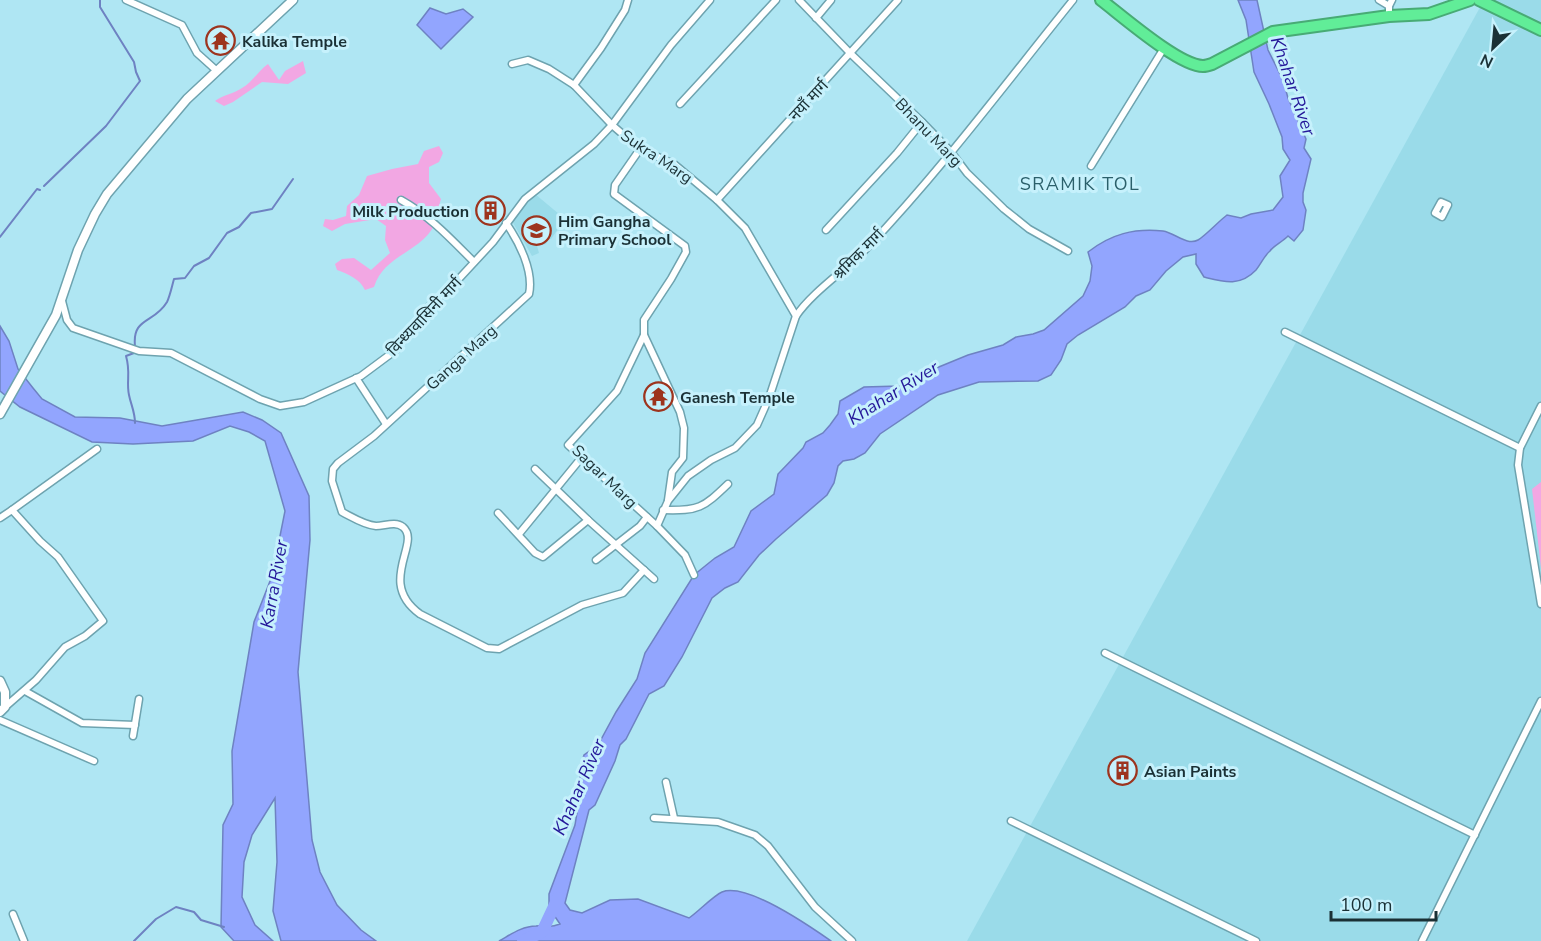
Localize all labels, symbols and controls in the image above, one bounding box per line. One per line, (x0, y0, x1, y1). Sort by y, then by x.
north arrow (1463, 18, 1523, 78)
temple icon: Kalika Temple (205, 25, 237, 57)
place label: Kalika Temple (242, 31, 347, 53)
water label: Khahar River (1265, 33, 1321, 139)
text: N (1477, 48, 1497, 73)
street label: नयाँ मार्ग (784, 74, 834, 126)
street label: Bhanu Marg (890, 93, 967, 172)
street label: Sukra Marg (616, 125, 697, 189)
district label: SRAMIK TOL (1020, 172, 1140, 196)
building icon: Milk Production (474, 195, 506, 227)
place label: Milk Production (352, 201, 469, 223)
place label: Him Gangha Primary School (558, 211, 671, 251)
school or university icon: Him Gangha Primary School (521, 214, 553, 246)
street label: श्रमिक मार्ग (828, 224, 890, 285)
street label: विन्ध्यवासिनी मार्ग (382, 272, 468, 361)
street label: Ganga Marg (421, 320, 502, 395)
water label: Khahar River (843, 355, 944, 431)
temple icon: Ganesh Temple (643, 381, 675, 413)
place label: Ganesh Temple (680, 387, 795, 409)
street label: Sagar Marg (567, 440, 642, 514)
water label: Karra River (254, 537, 294, 630)
water label: Khahar River (547, 734, 611, 839)
building icon: Asian Paints (1107, 755, 1139, 787)
place label: Asian Paints (1144, 761, 1236, 783)
scale bar (1331, 884, 1436, 922)
text: 100 m (1340, 893, 1392, 917)

